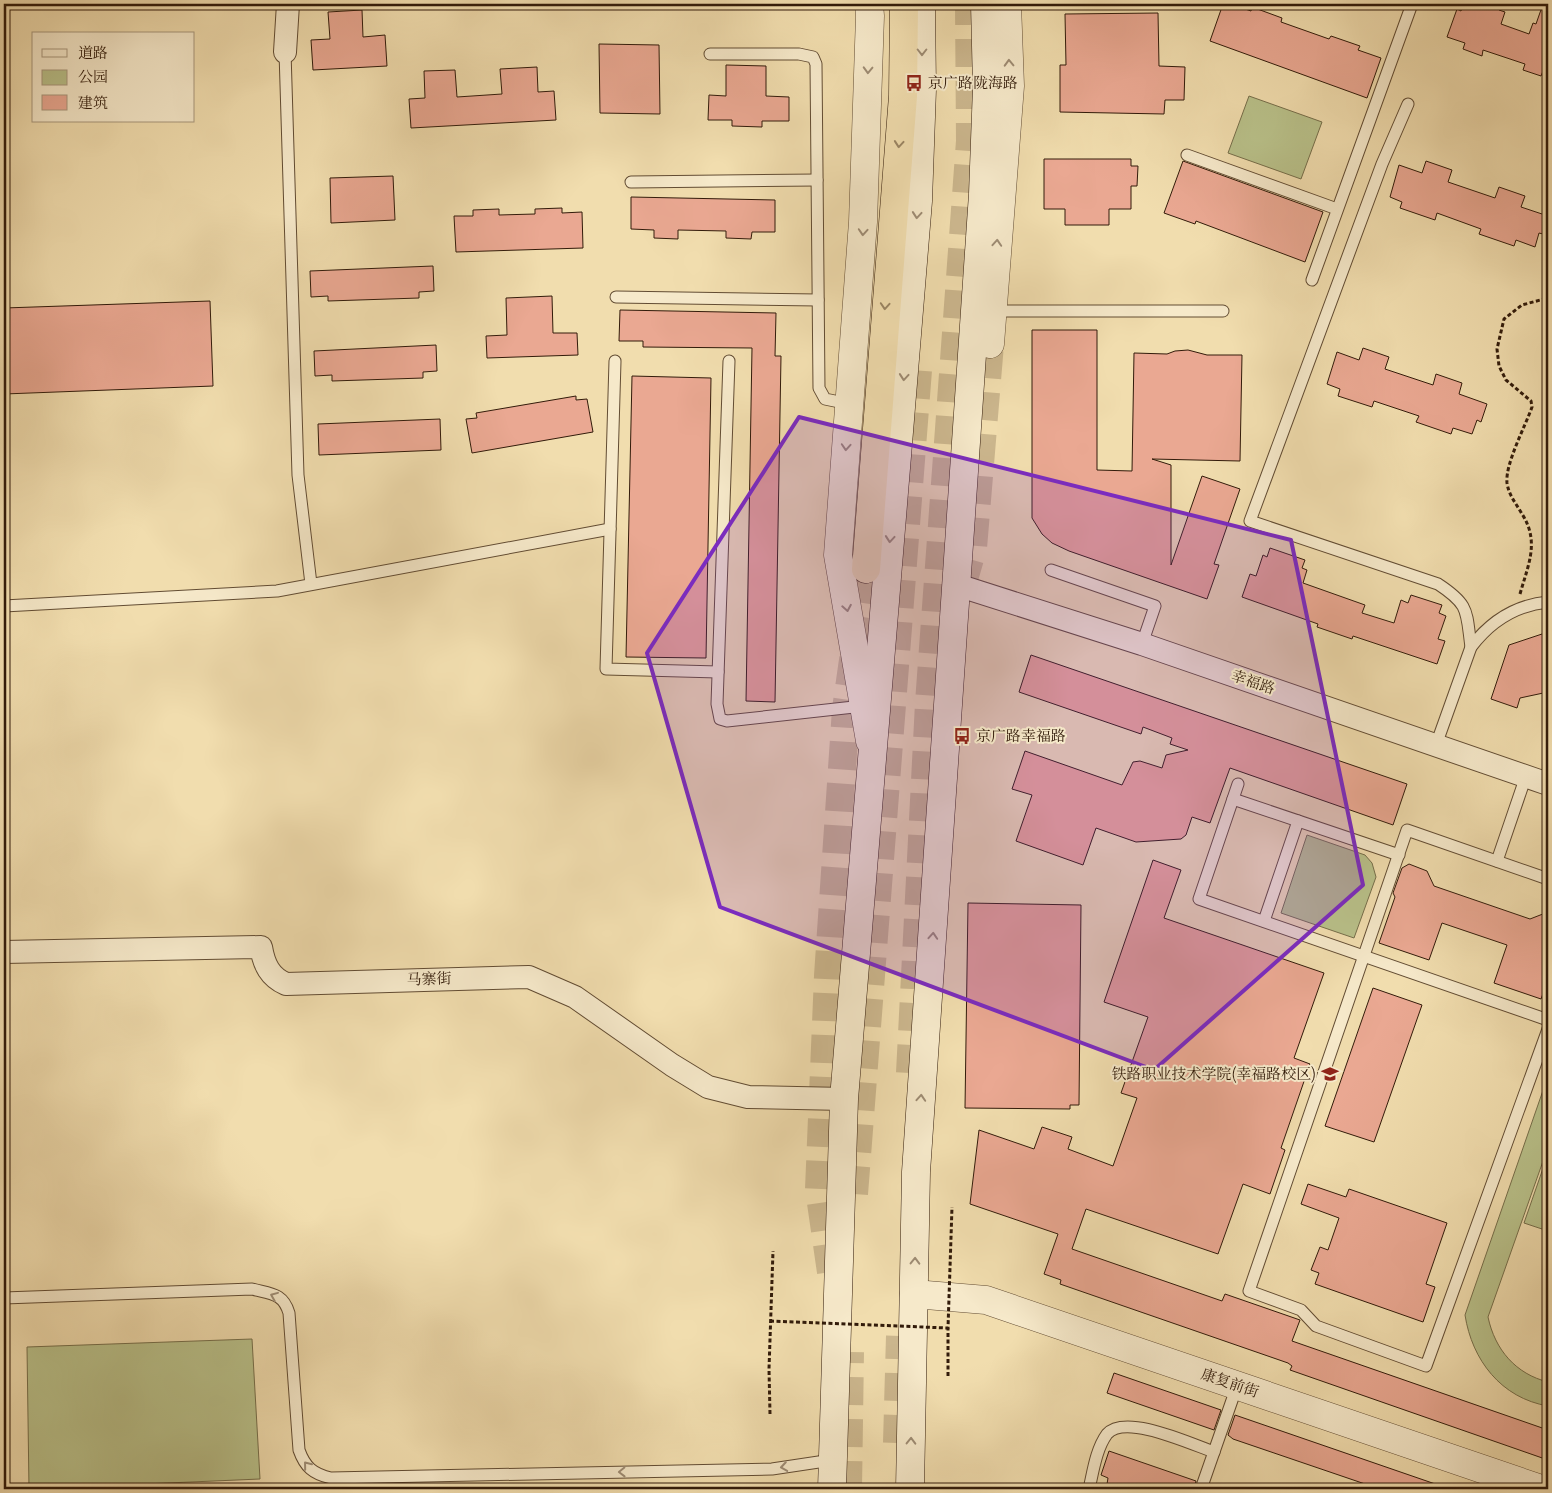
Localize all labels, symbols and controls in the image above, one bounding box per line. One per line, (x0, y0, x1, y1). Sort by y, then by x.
legend (32, 32, 195, 122)
text: 道路 (78, 43, 108, 63)
one-way arrow (917, 49, 928, 57)
one-way arrow (1003, 59, 1014, 67)
one-way arrow (863, 66, 874, 74)
text: 公园 (78, 67, 108, 87)
bus stop icon: 京广路陇海路 (904, 73, 924, 93)
place label: 京广路陇海路 (928, 73, 1018, 93)
text: 建筑 (78, 93, 108, 113)
one-way arrow (893, 141, 904, 149)
one-way arrow (911, 211, 922, 219)
one-way arrow (857, 229, 868, 237)
one-way arrow (992, 238, 1003, 246)
one-way arrow (880, 303, 891, 311)
one-way arrow (898, 373, 909, 381)
one-way arrow (841, 443, 852, 451)
one-way arrow (885, 535, 896, 543)
one-way arrow (841, 604, 851, 612)
street label: 幸福路 (1228, 665, 1278, 699)
bus stop icon: 京广路幸福路 (952, 726, 972, 746)
place label: 京广路幸福路 (976, 726, 1066, 746)
one-way arrow (927, 932, 938, 940)
street label: 马寨街 (406, 968, 452, 990)
place label: 铁路职业技术学院(幸福路校区) (1111, 1064, 1316, 1084)
school or university icon: 铁路职业技术学院(幸福路校区) (1320, 1064, 1340, 1084)
one-way arrow (916, 1094, 927, 1102)
one-way arrow (910, 1256, 920, 1264)
one-way arrow (270, 1291, 279, 1302)
street label: 康复前街 (1198, 1364, 1262, 1402)
one-way arrow (906, 1436, 917, 1444)
one-way arrow (304, 1461, 313, 1471)
one-way arrow (780, 1462, 789, 1472)
one-way arrow (618, 1467, 626, 1477)

